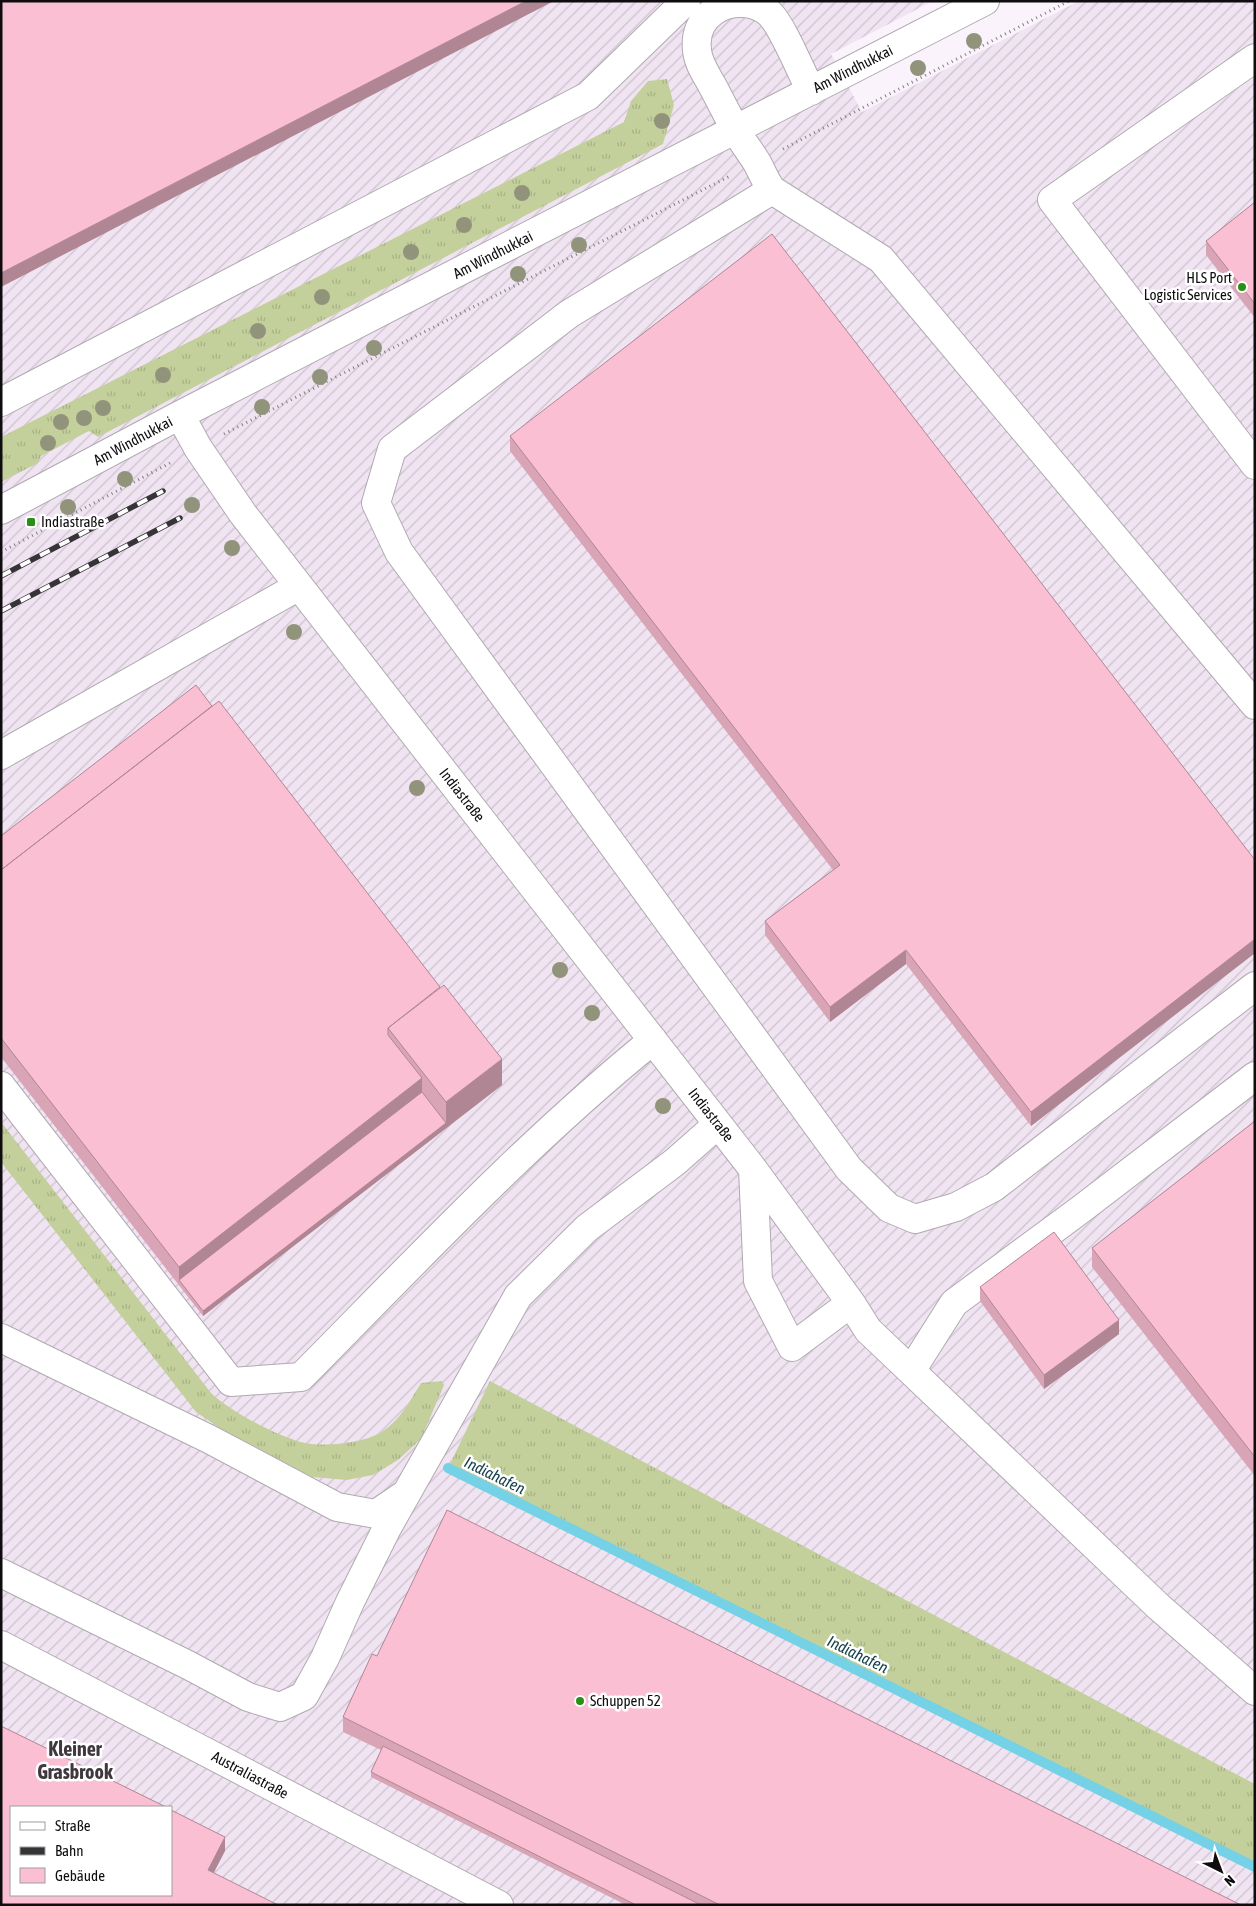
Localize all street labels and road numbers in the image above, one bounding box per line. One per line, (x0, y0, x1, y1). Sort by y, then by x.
street label: Am Windhukkai (810, 41, 895, 96)
street label: Am Windhukkai (450, 227, 535, 282)
street label: Am Windhukkai (90, 413, 175, 469)
street label: Indiastraße (436, 765, 489, 825)
street label: Indiastraße (685, 1085, 738, 1145)
street label: Australiastraße (209, 1747, 292, 1802)

